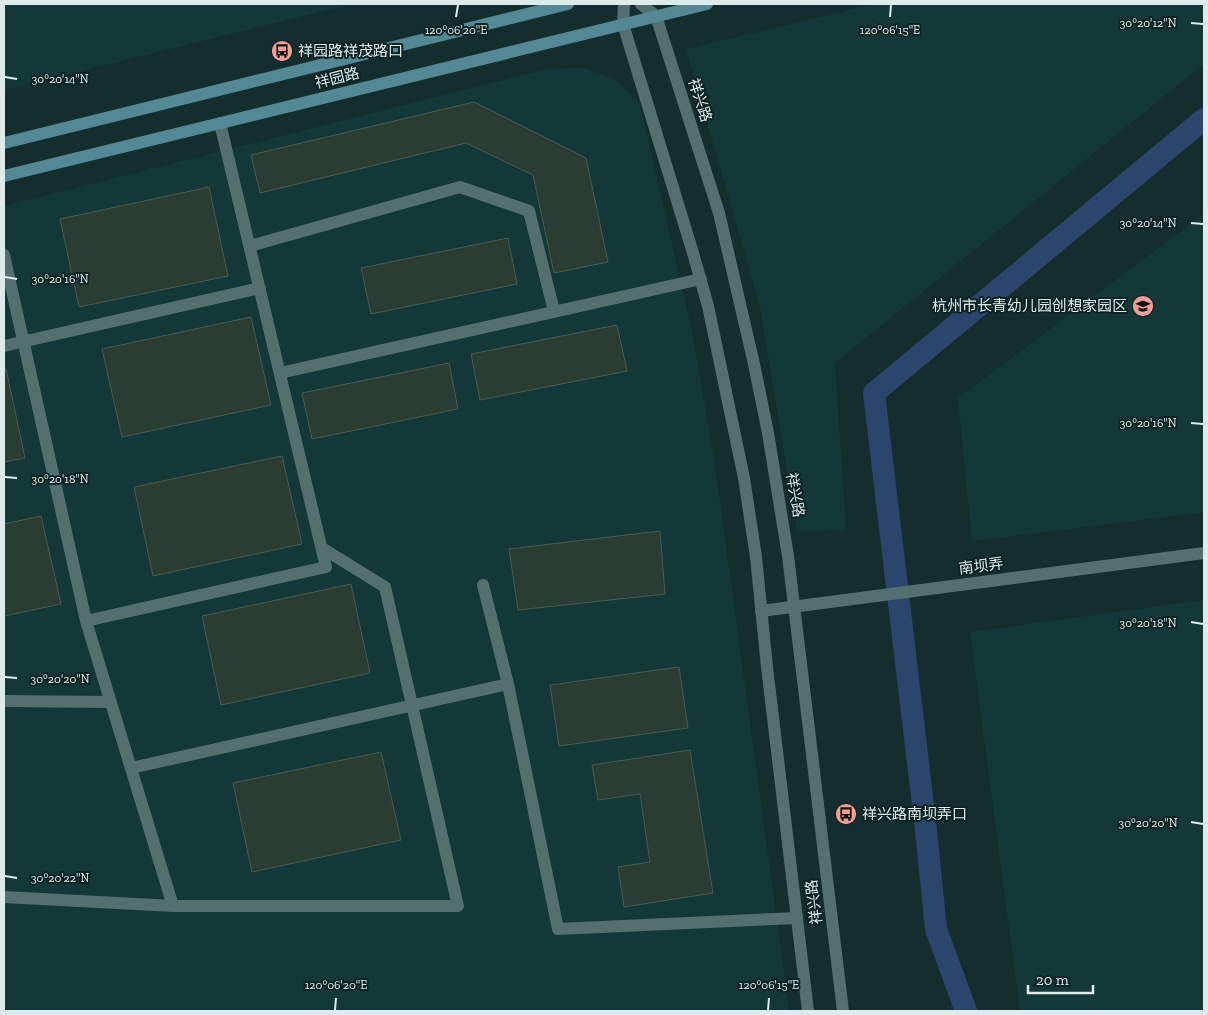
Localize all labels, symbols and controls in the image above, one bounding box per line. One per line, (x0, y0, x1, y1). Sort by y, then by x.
text: 30°20'12"N (1119, 16, 1177, 30)
text: 120°06'20"E (425, 23, 487, 37)
text: 120°06'15"E (860, 23, 920, 37)
bus stop icon: 祥园路祥茂路口 (270, 39, 294, 63)
place label: 祥园路祥茂路口 (298, 42, 403, 60)
street label: 祥园路 (313, 64, 361, 92)
text: 30°20'14"N (31, 72, 89, 86)
street label: 祥兴路 (684, 76, 716, 124)
text: 30°20'14"N (1119, 216, 1177, 230)
text: 30°20'16"N (31, 272, 89, 286)
school or university icon: 杭州市长青幼儿园创想家园区 (1131, 294, 1155, 318)
place label: 杭州市长青幼儿园创想家园区 (932, 297, 1127, 315)
text: 30°20'16"N (1119, 416, 1177, 430)
street label: 祥兴路 (782, 471, 808, 519)
text: 30°20'18"N (31, 472, 89, 486)
street label: 南坝弄 (958, 554, 1004, 578)
text: 30°20'18"N (1119, 616, 1177, 630)
text: 30°20'20"N (30, 672, 90, 686)
bus stop icon: 祥兴路南坝弄口 (834, 802, 858, 826)
place label: 祥兴路南坝弄口 (862, 805, 967, 823)
text: 30°20'20"N (1118, 816, 1178, 830)
text: 30°20'22"N (31, 871, 89, 885)
street label: 祥兴路 (802, 879, 826, 925)
scale bar (1028, 962, 1093, 994)
text: 20 m (1036, 971, 1069, 989)
text: 120°06'20"E (305, 978, 367, 992)
text: 120°06'15"E (739, 978, 799, 992)

